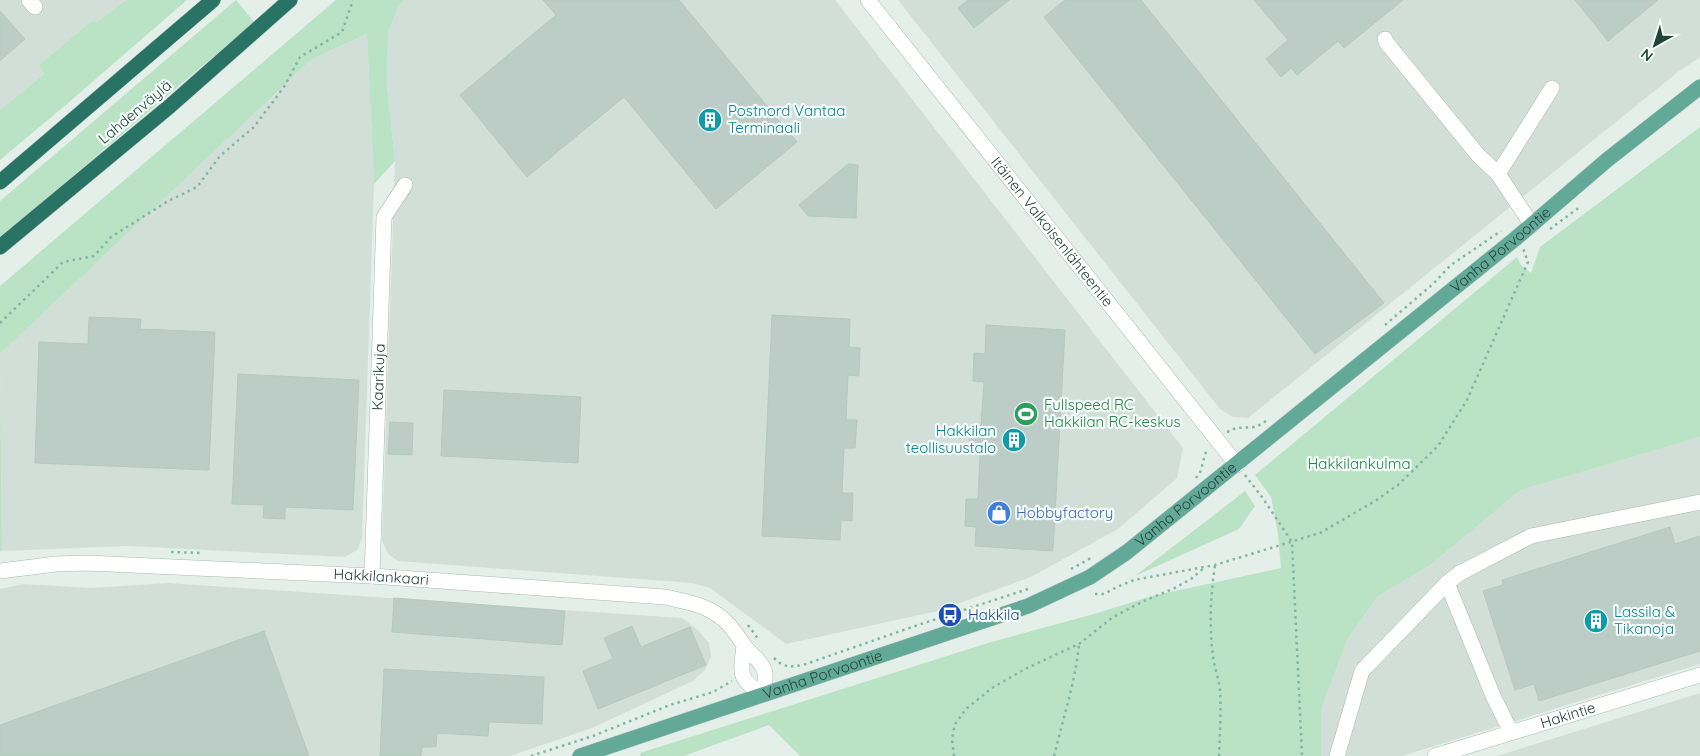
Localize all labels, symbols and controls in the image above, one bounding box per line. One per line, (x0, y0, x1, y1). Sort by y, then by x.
north arrow (1630, 20, 1680, 70)
text: N (1637, 45, 1656, 65)
street label: Lahdenväylä (94, 75, 175, 148)
place label: Postnord Vantaa Terminaali (728, 101, 845, 137)
building icon: Postnord Vantaa Terminaali (697, 107, 723, 133)
street label: Itäinen Valkoisenlähteentie (987, 153, 1118, 310)
street label: Vanha Porvoontie (1446, 202, 1555, 297)
street label: Kaarikuja (368, 343, 389, 411)
place label: Fullspeed RC Hakkilan RC-keskus (1044, 395, 1181, 431)
sports icon: Fullspeed RC Hakkilan RC-keskus (1013, 401, 1039, 427)
place label: Hakkilan teollisuustalo (906, 421, 996, 457)
building icon: Hakkilan teollisuustalo (1001, 427, 1027, 453)
park label: Hakkilankulma (1308, 454, 1411, 473)
street label: Vanha Porvoontie (1131, 458, 1240, 551)
shop icon: Hobbyfactory (986, 500, 1012, 526)
place label: Hobbyfactory (1016, 503, 1113, 522)
street label: Hakkilankaari (333, 564, 430, 589)
bus stop icon: Hakkila (937, 602, 963, 628)
place label: Lassila & Tikanoja (1614, 602, 1675, 638)
place label: Hakkila (968, 605, 1020, 624)
building icon: Lassila & Tikanoja (1583, 608, 1609, 634)
street label: Vanha Porvoontie (760, 645, 885, 703)
street label: Hakintie (1538, 698, 1598, 732)

